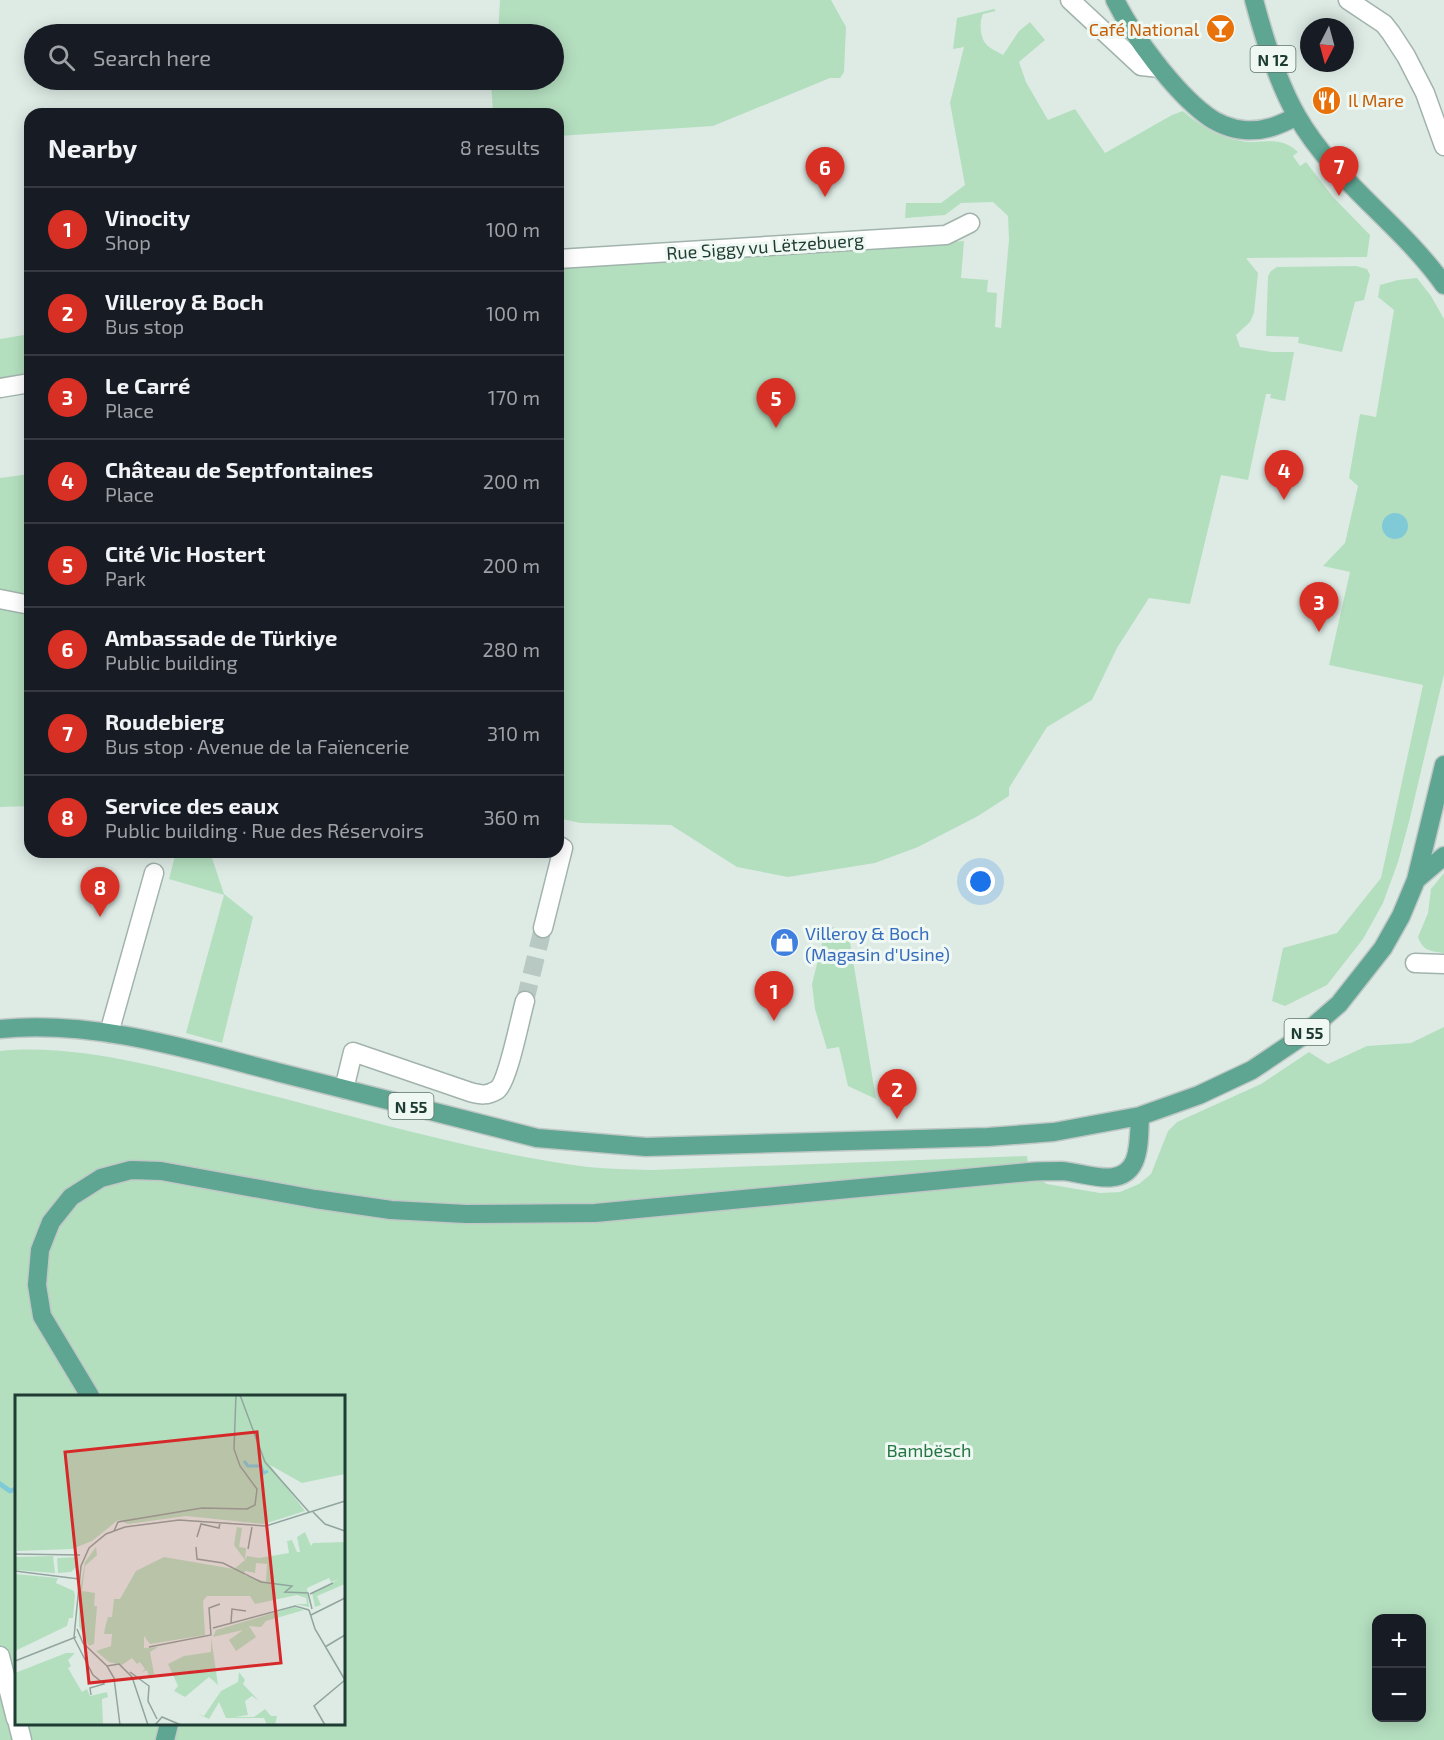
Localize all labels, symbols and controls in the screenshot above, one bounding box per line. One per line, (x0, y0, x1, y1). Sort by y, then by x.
bar icon: Café National (1204, 13, 1236, 45)
place label: Café National (1089, 18, 1200, 40)
north arrow (1300, 18, 1354, 72)
search box (24, 24, 564, 90)
icon: search (45, 41, 78, 74)
text: Search here (93, 44, 211, 70)
road number: N 12 (1250, 46, 1296, 72)
restaurant icon: Il Mare (1311, 84, 1343, 116)
place label: Il Mare (1348, 89, 1404, 111)
text: Nearby (48, 132, 137, 163)
text: 8 results (460, 135, 540, 159)
pin: 7 (1320, 146, 1358, 196)
pin: 6 (806, 148, 844, 197)
text: Vinocity (105, 204, 190, 230)
text: 1 (63, 217, 72, 241)
text: 100 m (486, 217, 540, 241)
street label: Rue Siggy vu Lëtzebuerg (665, 228, 865, 264)
text: Shop (105, 230, 151, 254)
text: Villeroy & Boch (105, 288, 264, 314)
text: 2 (62, 301, 73, 325)
text: 100 m (486, 301, 540, 325)
text: Bus stop (105, 314, 184, 338)
text: Le Carré (105, 372, 190, 398)
pin: 5 (756, 378, 796, 428)
text: 3 (62, 385, 73, 409)
text: 170 m (488, 385, 540, 409)
text: Place (105, 398, 154, 422)
pin: 4 (1264, 450, 1304, 500)
text: Château de Septfontaines (105, 456, 373, 482)
text: 4 (61, 469, 74, 493)
text: 200 m (483, 469, 540, 493)
text: Place (105, 482, 154, 506)
text: Cité Vic Hostert (105, 540, 266, 566)
text: 5 (62, 553, 73, 577)
text: 200 m (483, 553, 540, 577)
text: Park (105, 566, 146, 590)
pin: 3 (1300, 582, 1338, 632)
text: Ambassade de Türkiye (105, 624, 337, 650)
text: 6 (62, 637, 73, 661)
text: 280 m (483, 637, 540, 661)
text: Public building (105, 650, 238, 674)
text: Roudebierg (105, 708, 224, 734)
text: 7 (62, 721, 73, 745)
text: 310 m (487, 721, 540, 745)
text: Bus stop · Avenue de la Faïencerie (105, 734, 410, 758)
text: Service des eaux (105, 792, 279, 818)
text: 8 (61, 805, 74, 829)
text: 360 m (483, 805, 540, 829)
text: Public building · Rue des Réservoirs (105, 818, 424, 842)
your location (966, 867, 995, 896)
pin: 8 (80, 868, 120, 917)
place label: Villeroy & Boch (Magasin d'Usine) (805, 922, 950, 965)
shop icon: Villeroy & Boch (Magasin d'Usine) (768, 927, 800, 959)
pin: 1 (754, 972, 794, 1021)
road number: N 55 (1284, 1019, 1330, 1045)
pin: 2 (878, 1070, 916, 1119)
road number: N 55 (388, 1093, 434, 1119)
inset map (15, 1395, 345, 1725)
park label: Bambësch (886, 1439, 972, 1461)
map controls (1372, 1614, 1426, 1722)
button: + (1372, 1614, 1426, 1668)
button: − (1372, 1668, 1426, 1722)

